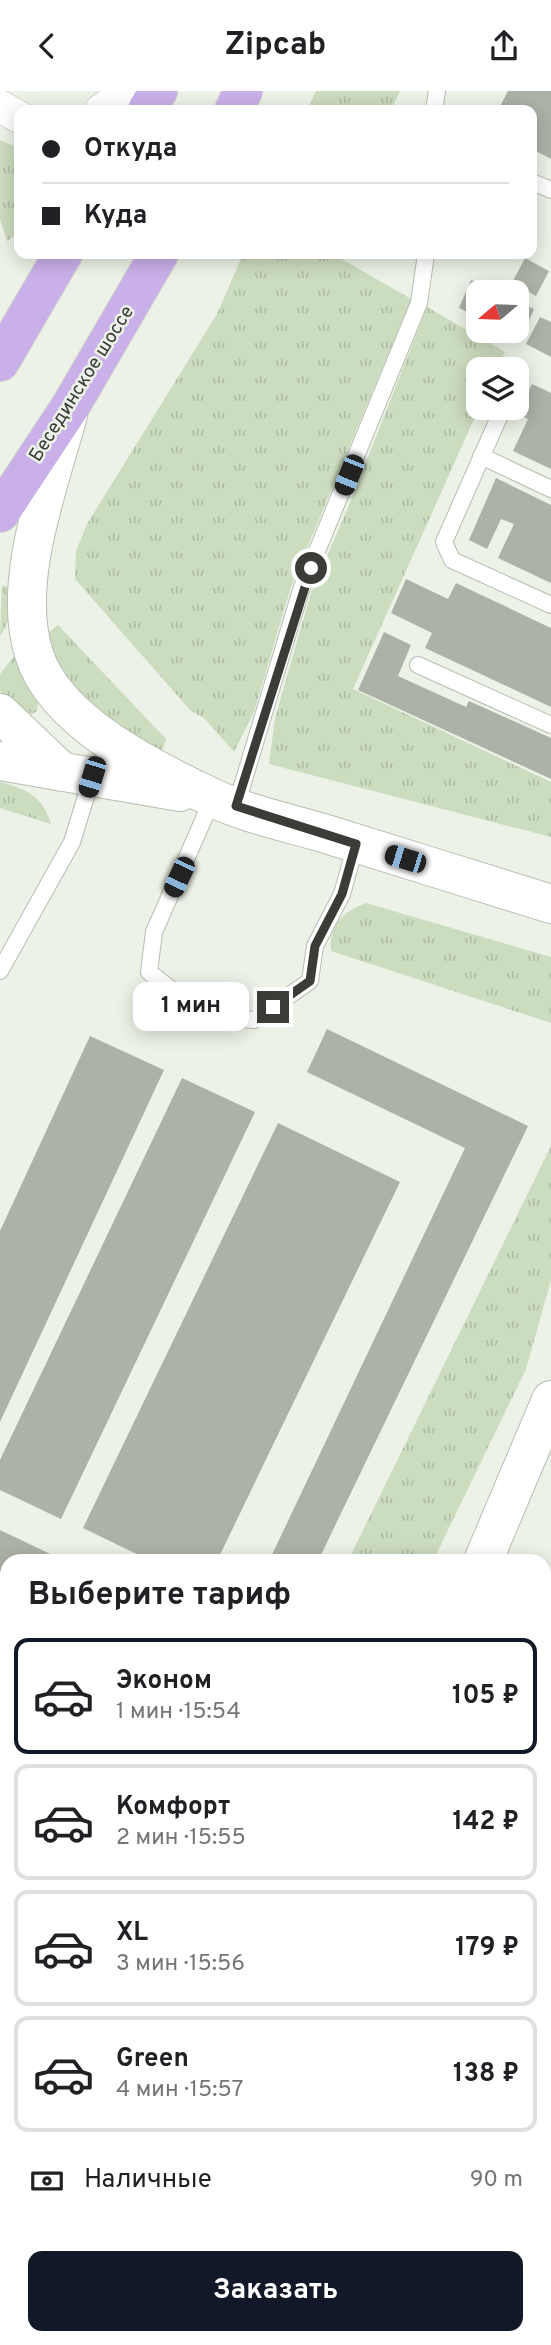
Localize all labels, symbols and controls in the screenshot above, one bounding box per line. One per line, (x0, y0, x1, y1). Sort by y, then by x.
text: Zipcab (225, 26, 326, 66)
icon: back (28, 27, 66, 65)
icon: share (485, 27, 523, 65)
text: Откуда (84, 133, 177, 166)
text: Куда (84, 200, 147, 233)
north arrow (466, 280, 528, 343)
map controls (466, 280, 529, 420)
street label: Бесединское шоссе (24, 302, 140, 466)
button: layers (466, 357, 529, 420)
car (332, 452, 367, 498)
route start (295, 552, 327, 584)
car (76, 754, 109, 800)
car (382, 843, 429, 875)
car (161, 854, 198, 900)
callout: 1 мин (133, 983, 248, 1031)
route end (257, 991, 289, 1023)
text: 1 мин (161, 992, 221, 1021)
text: Выберите тариф (28, 1576, 291, 1616)
icon: car (32, 1665, 95, 1728)
text: Эконом (116, 1665, 212, 1698)
text: 105 ₽ (452, 1680, 519, 1713)
text: 1 мин · 15:54 (116, 1698, 241, 1727)
icon: car (32, 1791, 95, 1854)
text: Комфорт (116, 1791, 230, 1824)
text: 142 ₽ (452, 1806, 519, 1839)
text: 2 мин · 15:55 (116, 1824, 246, 1853)
icon: car (32, 1917, 95, 1980)
text: XL (116, 1917, 148, 1950)
text: 179 ₽ (455, 1932, 519, 1965)
text: 3 мин · 15:56 (116, 1950, 245, 1979)
icon: car (32, 2043, 95, 2106)
text: Green (116, 2043, 189, 2076)
text: 138 ₽ (453, 2058, 519, 2091)
text: 4 мин · 15:57 (116, 2076, 244, 2105)
icon: cash (28, 2162, 66, 2200)
text: Наличные (84, 2164, 212, 2197)
text: 90 m (470, 2166, 523, 2195)
button: Заказать (28, 2251, 523, 2331)

